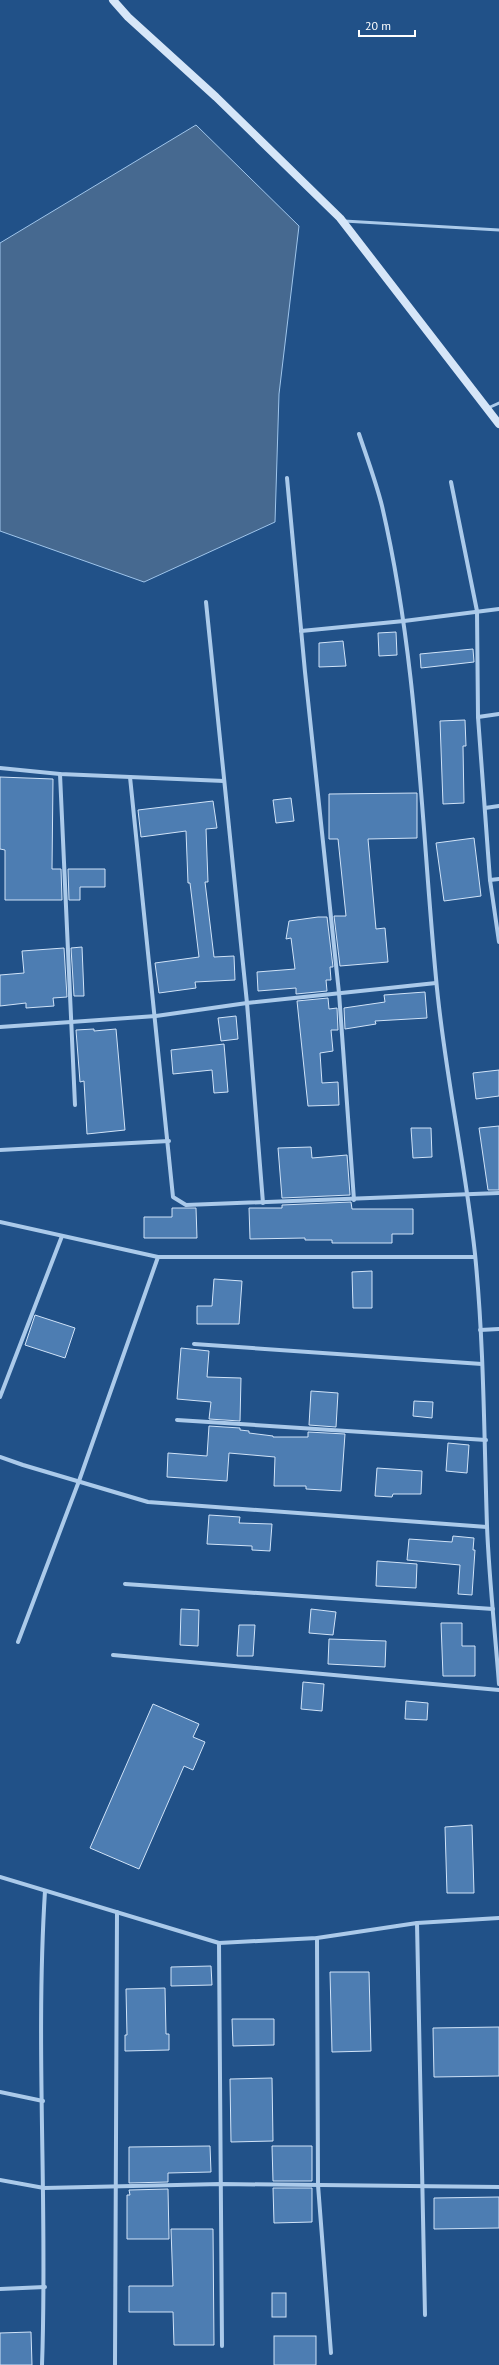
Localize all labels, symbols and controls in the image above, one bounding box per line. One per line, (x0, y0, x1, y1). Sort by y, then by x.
scale bar (359, 12, 415, 38)
text: 20 m (365, 18, 391, 33)

